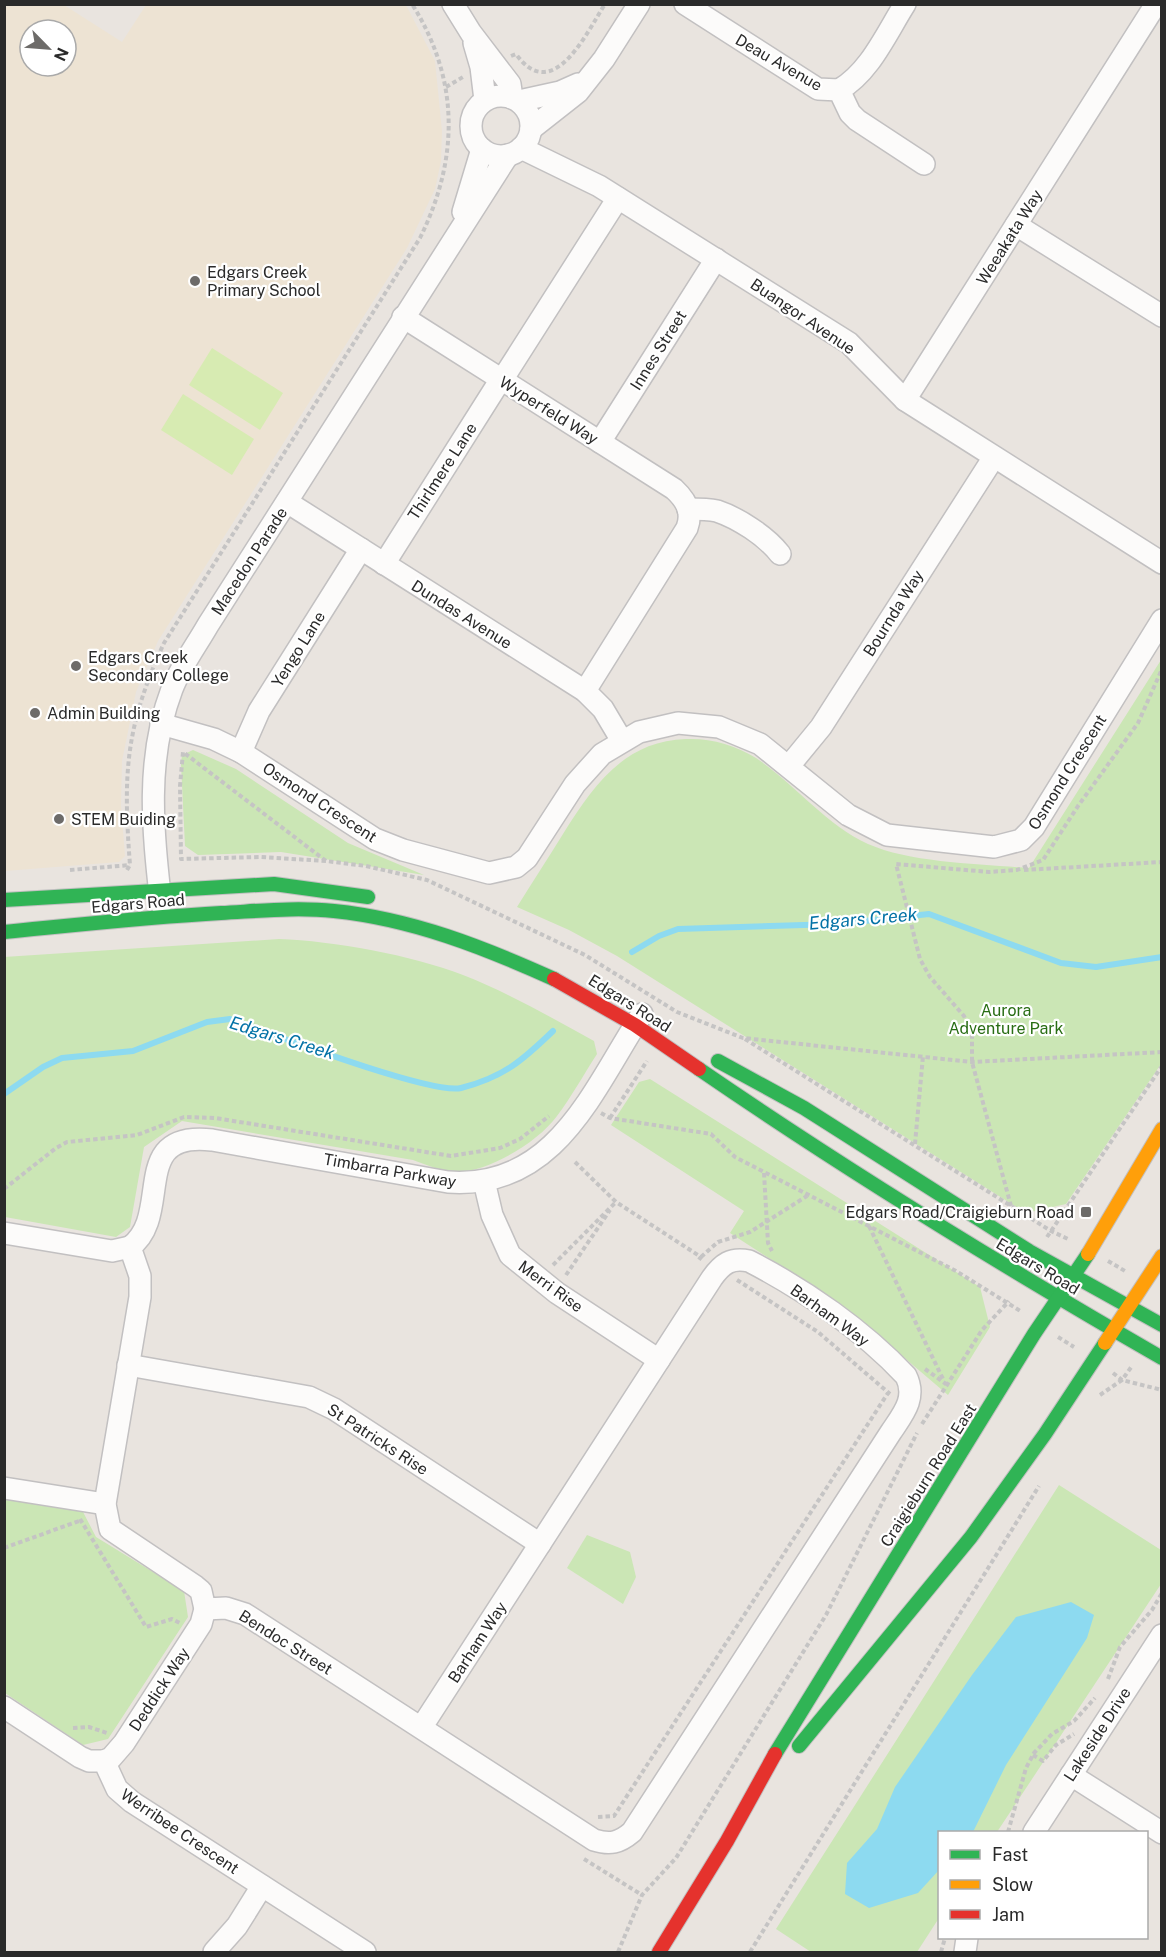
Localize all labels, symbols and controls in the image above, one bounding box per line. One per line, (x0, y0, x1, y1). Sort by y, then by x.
north arrow (18, 18, 78, 78)
street label: Deau Avenue (732, 30, 826, 95)
text: N (50, 44, 72, 64)
street label: Weeakata Way (973, 186, 1047, 288)
place label: Edgars Creek Primary School (207, 263, 321, 300)
marker: Edgars Creek Primary School (188, 274, 202, 288)
street label: Buangor Avenue (747, 274, 859, 358)
street label: Innes Street (626, 307, 691, 394)
street label: Wyperfeld Way (496, 372, 602, 449)
street label: Thirlmere Lane (404, 419, 481, 523)
street label: Macedon Parade (207, 504, 291, 619)
street label: Bournda Way (859, 566, 928, 660)
street label: Dundas Avenue (408, 576, 515, 653)
street label: Yengo Lane (268, 608, 329, 691)
place label: Edgars Creek Secondary College (88, 648, 229, 685)
marker: Edgars Creek Secondary College (69, 659, 83, 673)
place label: Admin Building (47, 704, 160, 723)
marker: Admin Building (28, 706, 42, 720)
street label: Osmond Crescent (1024, 711, 1111, 833)
street label: Osmond Crescent (259, 758, 380, 846)
place label: STEM Buiding (71, 810, 176, 829)
marker: STEM Buiding (52, 812, 66, 826)
street label: Edgars Road (90, 890, 186, 917)
water label: Edgars Creek (808, 903, 918, 934)
street label: Edgars Road (585, 970, 675, 1036)
park label: Aurora Adventure Park (948, 1001, 1064, 1038)
water label: Edgars Creek (227, 1012, 338, 1064)
street label: Timbarra Parkway (322, 1149, 458, 1192)
place label: Edgars Road/Craigieburn Road (846, 1203, 1074, 1222)
marker: Edgars Road/Craigieburn Road (1079, 1205, 1093, 1219)
street label: Edgars Road (993, 1234, 1083, 1299)
street label: Merri Rise (515, 1257, 587, 1316)
street label: Barham Way (787, 1280, 873, 1351)
street label: St Patricks Rise (324, 1400, 432, 1479)
street label: Craigieburn Road East (877, 1400, 980, 1550)
street label: Barham Way (444, 1598, 511, 1686)
street label: Bendoc Street (235, 1606, 336, 1679)
street label: Deddick Way (125, 1643, 194, 1735)
street label: Lakeside Drive (1060, 1684, 1135, 1785)
street label: Werribee Crescent (117, 1785, 243, 1878)
legend (938, 1831, 1148, 1939)
text: Fast (992, 1844, 1028, 1865)
text: Slow (992, 1874, 1033, 1895)
text: Jam (992, 1904, 1025, 1925)

